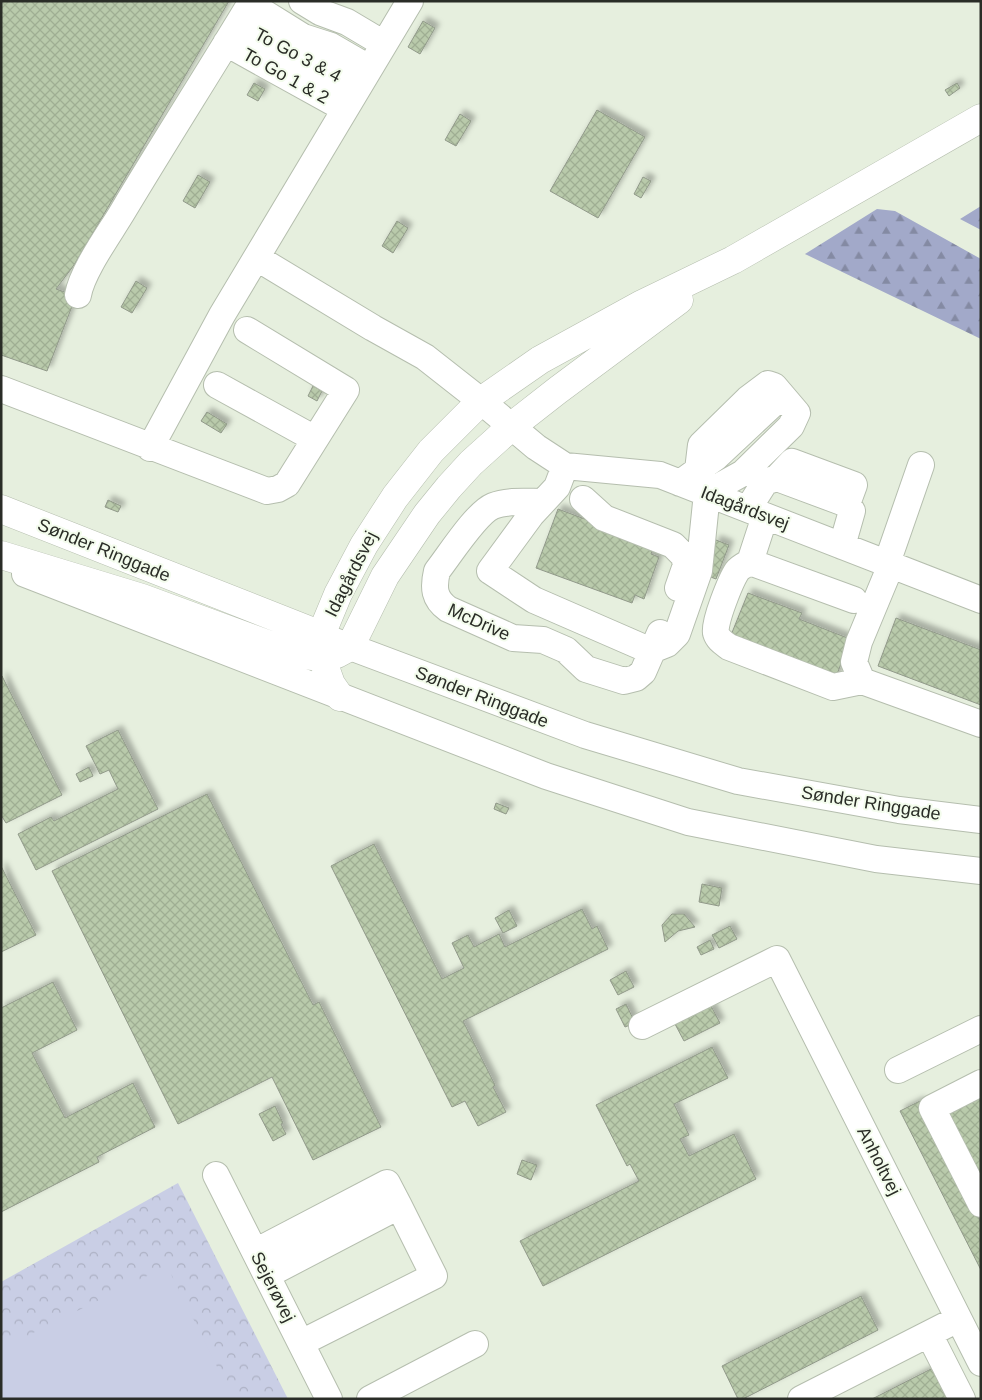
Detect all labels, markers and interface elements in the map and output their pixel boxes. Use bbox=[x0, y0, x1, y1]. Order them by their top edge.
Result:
street label: To Go 3 & 4 bbox=[251, 24, 345, 86]
street label: To Go 1 & 2 bbox=[240, 44, 332, 108]
street label: Idagårdsvej bbox=[698, 482, 792, 534]
street label: Sønder Ringgade bbox=[35, 514, 173, 586]
street label: Idagårdsvej bbox=[321, 528, 381, 620]
street label: McDrive bbox=[445, 599, 513, 645]
street label: Sønder Ringgade bbox=[413, 662, 551, 732]
street label: Sønder Ringgade bbox=[800, 782, 942, 824]
street label: Anholtvej bbox=[853, 1123, 905, 1199]
street label: Sejerøvej bbox=[247, 1249, 299, 1325]

